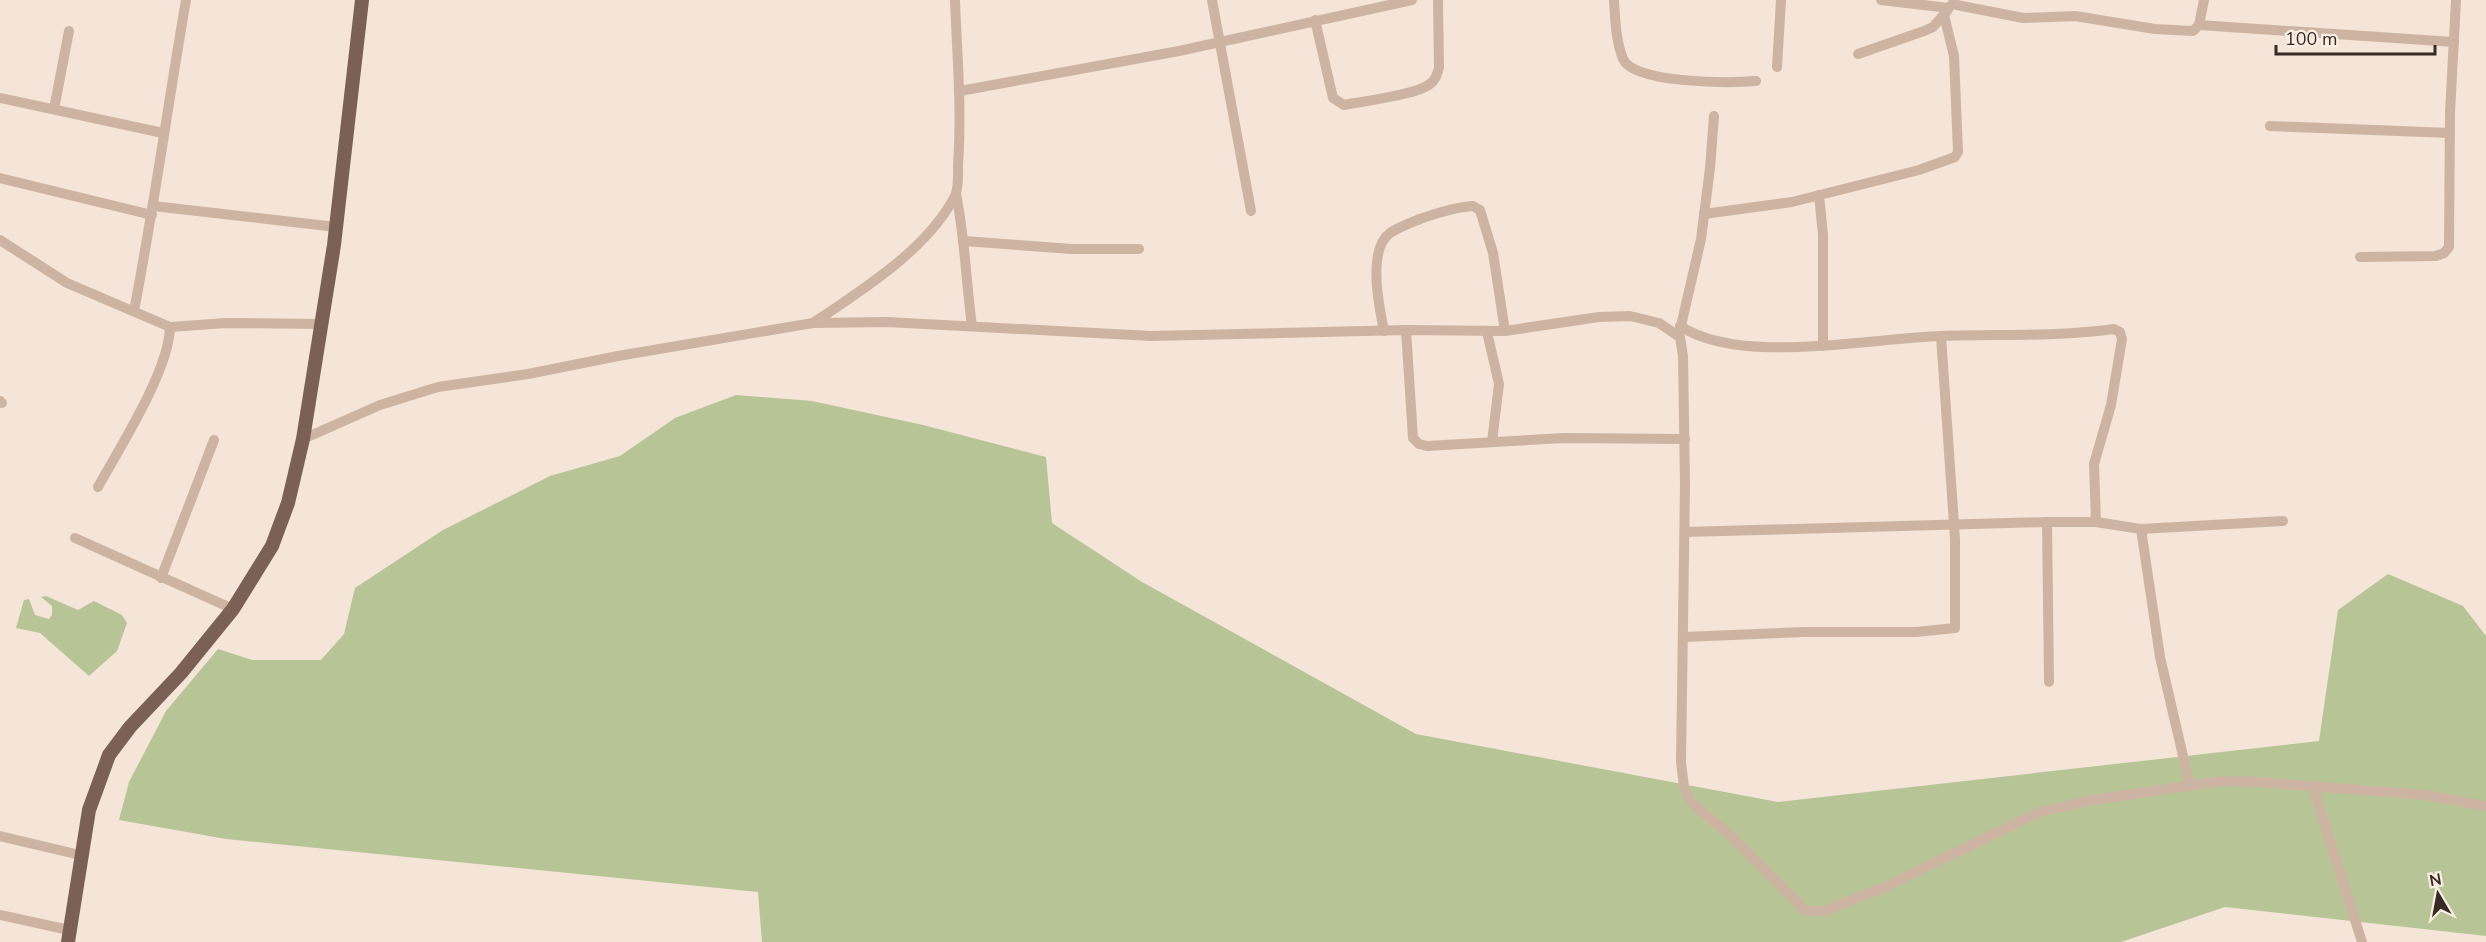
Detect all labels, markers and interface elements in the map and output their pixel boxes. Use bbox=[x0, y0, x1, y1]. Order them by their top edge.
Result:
scale bar bbox=[2276, 18, 2435, 56]
text: 100 m bbox=[2285, 27, 2337, 51]
north arrow bbox=[2408, 864, 2468, 924]
text: N bbox=[2428, 868, 2443, 892]

